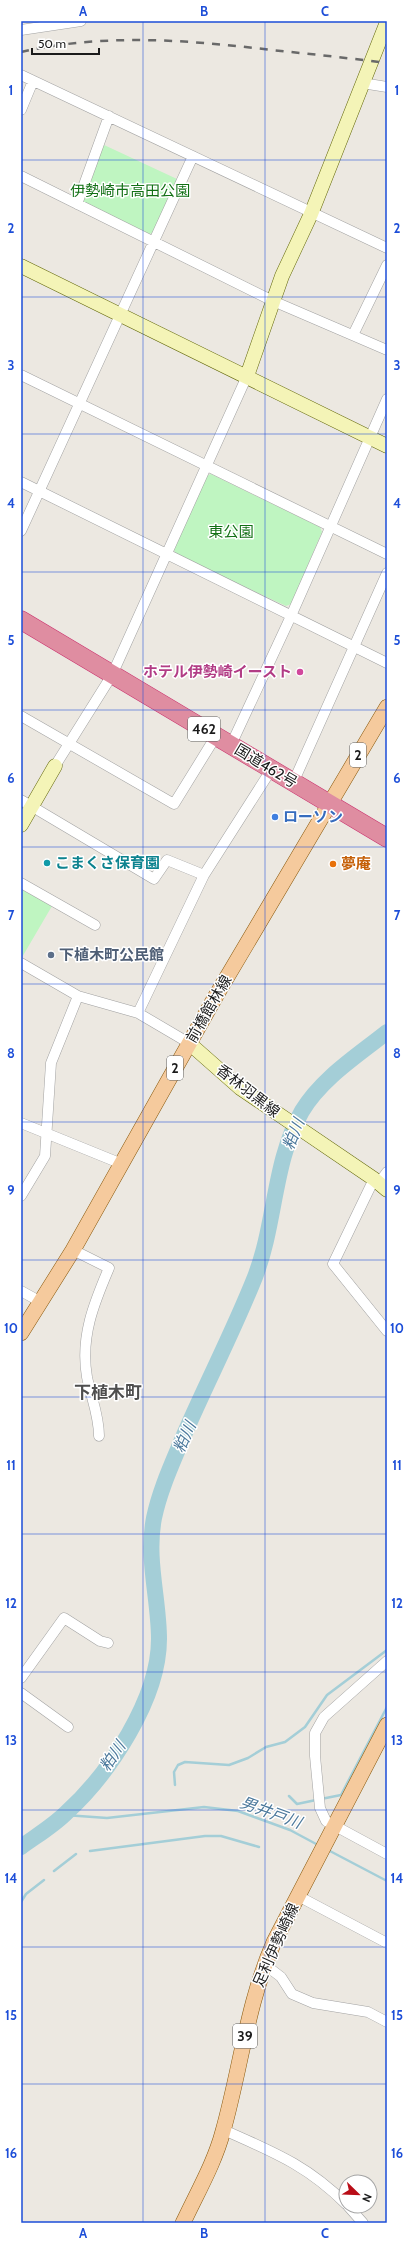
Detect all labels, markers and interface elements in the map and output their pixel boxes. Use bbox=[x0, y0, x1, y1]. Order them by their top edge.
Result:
text: A bbox=[79, 3, 88, 19]
text: B bbox=[200, 3, 208, 19]
text: C bbox=[321, 3, 329, 19]
scale bar bbox=[32, 30, 99, 56]
text: 50 m bbox=[38, 36, 66, 51]
text: 1 bbox=[9, 82, 13, 98]
text: 1 bbox=[395, 82, 399, 98]
park label: 伊勢崎市高田公園 bbox=[70, 182, 190, 200]
text: 2 bbox=[8, 220, 15, 236]
text: 2 bbox=[394, 220, 401, 236]
text: 3 bbox=[7, 357, 15, 373]
text: 3 bbox=[393, 357, 401, 373]
text: 4 bbox=[7, 495, 15, 511]
text: 4 bbox=[393, 495, 401, 511]
park label: 東公園 bbox=[208, 523, 254, 541]
text: 5 bbox=[8, 632, 15, 648]
text: 5 bbox=[394, 632, 401, 648]
place label: ホテル伊勢崎イースト bbox=[143, 663, 292, 681]
marker: ホテル伊勢崎イースト bbox=[295, 667, 305, 677]
road number: 462 bbox=[188, 717, 220, 741]
street label: 国道462号 bbox=[231, 740, 301, 792]
road number: 2 bbox=[350, 743, 366, 767]
text: 6 bbox=[7, 770, 15, 786]
text: 6 bbox=[393, 770, 401, 786]
place label: ローソン bbox=[283, 808, 343, 826]
marker: ローソン bbox=[270, 812, 280, 822]
place label: こまくさ保育園 bbox=[55, 854, 160, 872]
place label: 夢庵 bbox=[341, 855, 371, 873]
marker: こまくさ保育園 bbox=[42, 858, 52, 868]
marker: 夢庵 bbox=[328, 859, 338, 869]
text: 7 bbox=[8, 907, 15, 923]
text: 7 bbox=[394, 907, 401, 923]
place label: 下植木町公民館 bbox=[59, 946, 164, 964]
marker: 下植木町公民館 bbox=[46, 950, 56, 960]
street label: 前橋館林線 bbox=[182, 972, 236, 1046]
text: 8 bbox=[7, 1045, 15, 1061]
text: 8 bbox=[393, 1045, 401, 1061]
road number: 2 bbox=[167, 1056, 183, 1080]
street label: 香林羽黒線 bbox=[213, 1061, 283, 1121]
water label: 粕川 bbox=[279, 1114, 309, 1153]
text: 9 bbox=[7, 1182, 15, 1198]
text: 9 bbox=[393, 1182, 401, 1198]
text: 10 bbox=[4, 1320, 18, 1336]
text: 10 bbox=[390, 1320, 404, 1336]
district label: 下植木町 bbox=[74, 1382, 142, 1402]
water label: 粕川 bbox=[169, 1417, 200, 1456]
text: 11 bbox=[6, 1457, 16, 1473]
text: 11 bbox=[392, 1457, 402, 1473]
text: 12 bbox=[5, 1595, 17, 1611]
text: 12 bbox=[391, 1595, 403, 1611]
text: 13 bbox=[5, 1732, 17, 1748]
text: 13 bbox=[391, 1732, 403, 1748]
water label: 粕川 bbox=[96, 1736, 130, 1775]
water label: 男井戸川 bbox=[238, 1793, 306, 1833]
text: 14 bbox=[5, 1870, 17, 1886]
text: 14 bbox=[391, 1870, 403, 1886]
street label: 足利伊勢崎線 bbox=[249, 1900, 303, 1990]
text: 15 bbox=[5, 2007, 17, 2023]
text: 15 bbox=[391, 2007, 403, 2023]
road number: 39 bbox=[233, 2024, 257, 2048]
text: 16 bbox=[5, 2145, 17, 2161]
text: 16 bbox=[391, 2145, 403, 2161]
north arrow bbox=[338, 2174, 378, 2214]
text: N bbox=[359, 2192, 375, 2204]
text: A bbox=[79, 2225, 88, 2241]
text: B bbox=[200, 2225, 208, 2241]
text: C bbox=[321, 2225, 329, 2241]

